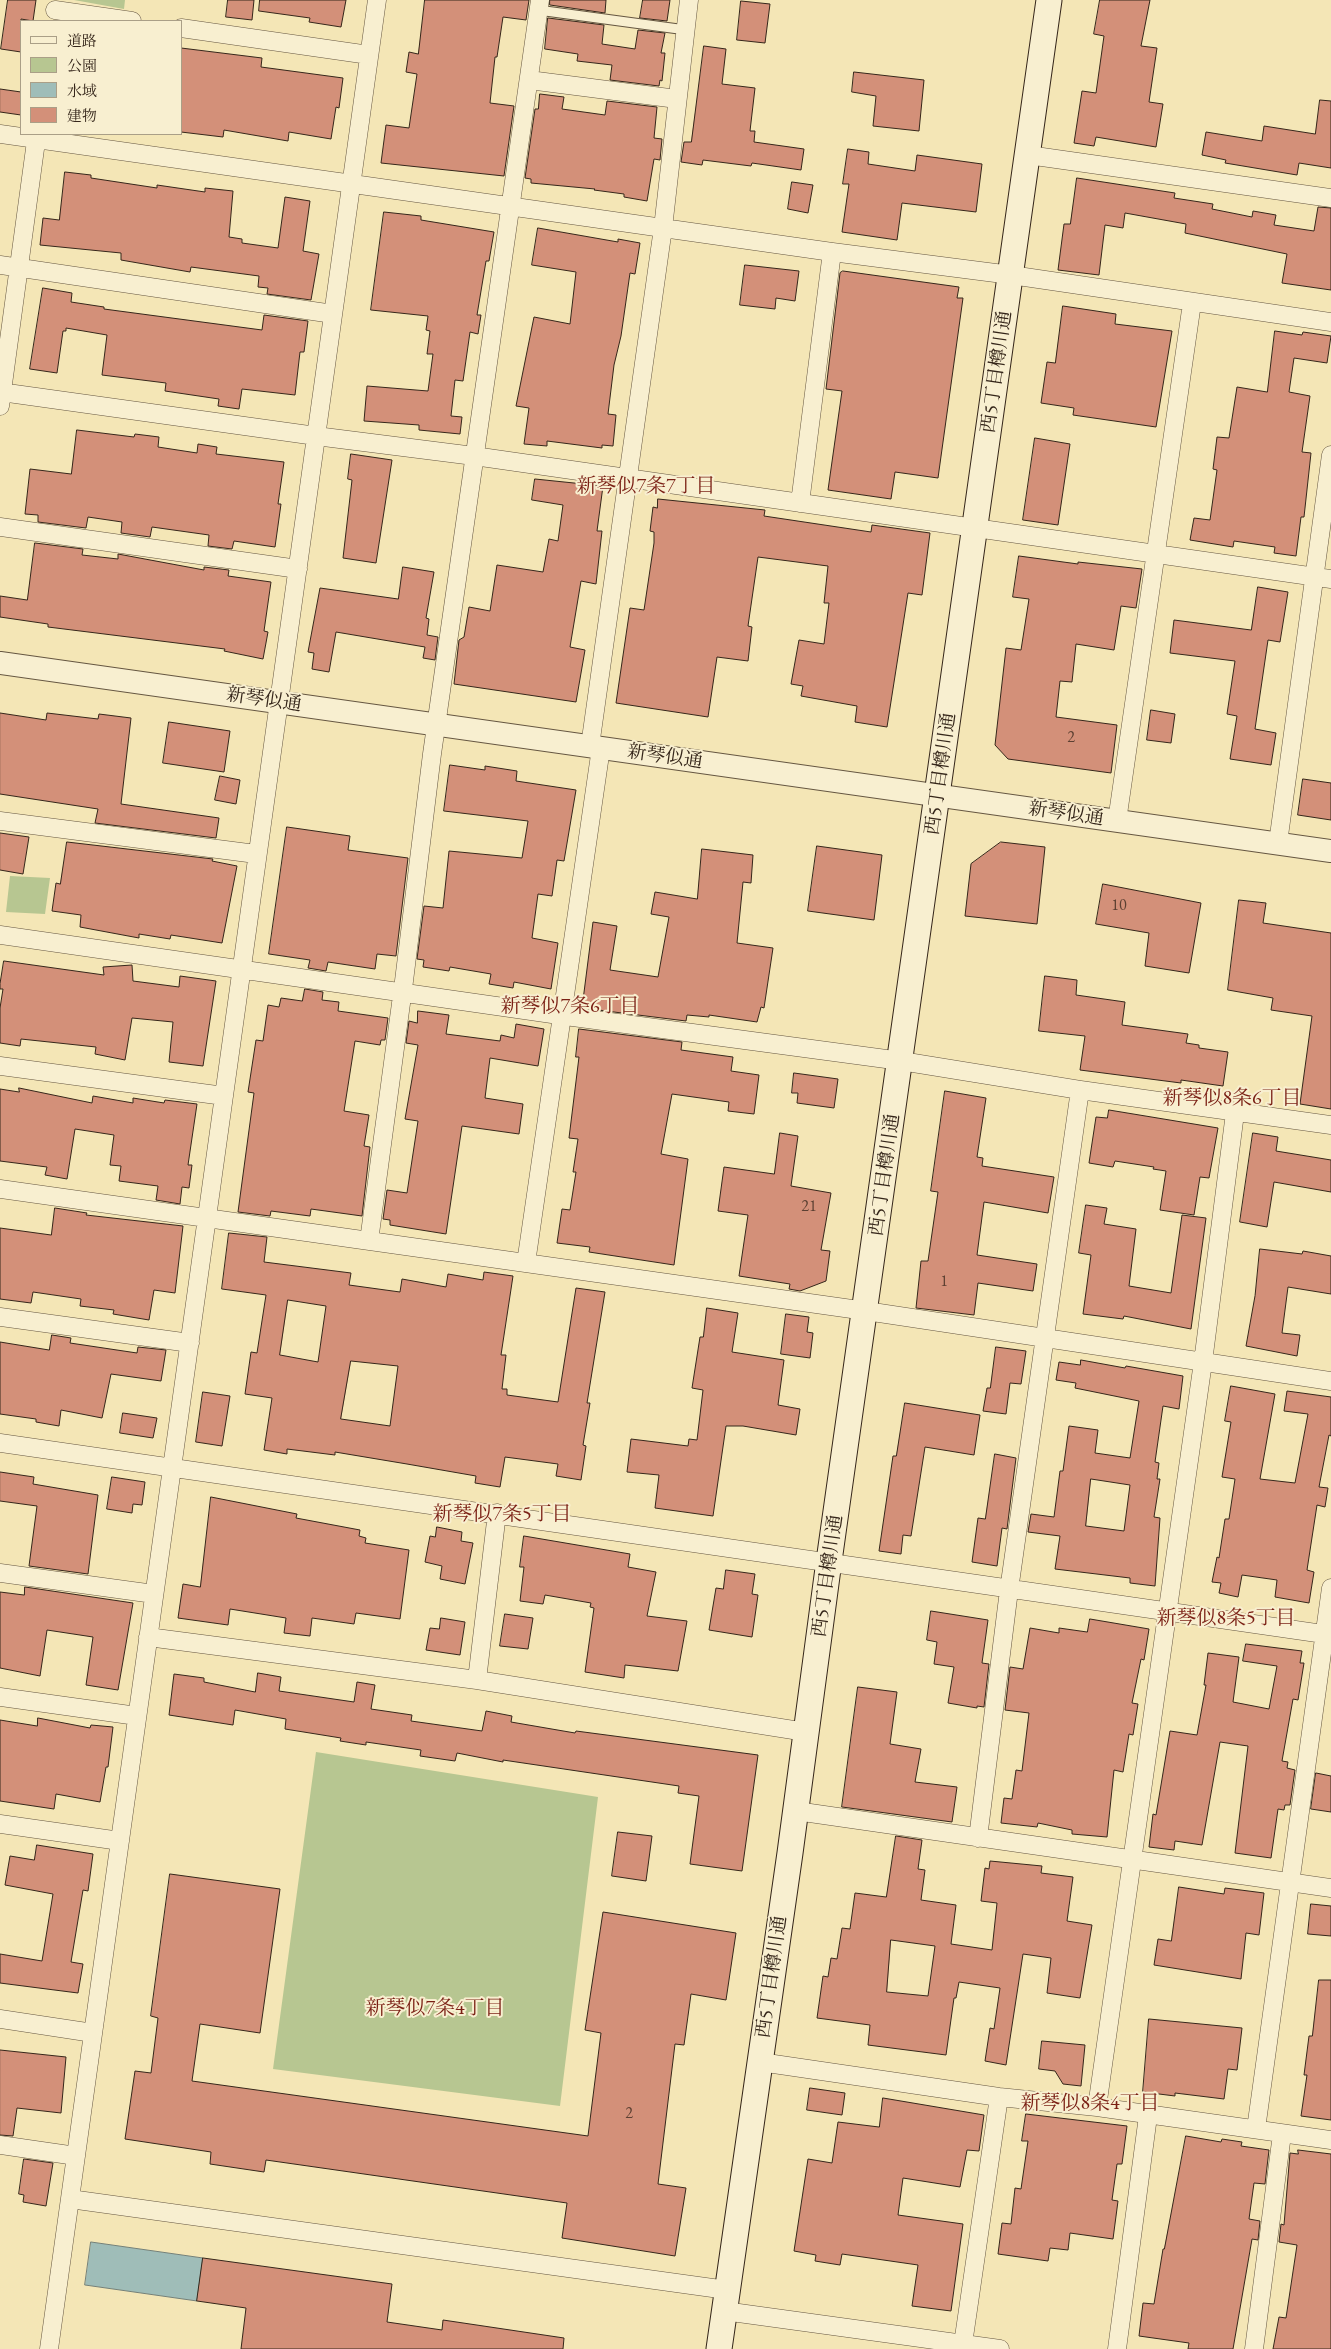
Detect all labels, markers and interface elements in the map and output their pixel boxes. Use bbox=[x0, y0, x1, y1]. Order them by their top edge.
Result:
legend bbox=[20, 20, 182, 135]
text: 道路 bbox=[67, 31, 97, 50]
text: 公園 bbox=[67, 56, 97, 75]
text: 水域 bbox=[67, 81, 97, 100]
text: 建物 bbox=[67, 106, 97, 125]
street label: 西5丁目樽川通 bbox=[977, 309, 1017, 435]
district label: 新琴似7条7丁目 bbox=[576, 475, 716, 499]
street label: 新琴似通 bbox=[225, 683, 303, 717]
street label: 西5丁目樽川通 bbox=[921, 711, 961, 837]
house number: 2 bbox=[1067, 728, 1075, 748]
street label: 新琴似通 bbox=[626, 740, 704, 774]
street label: 新琴似通 bbox=[1027, 797, 1105, 831]
house number: 10 bbox=[1111, 896, 1127, 916]
district label: 新琴似7条6丁目 bbox=[500, 995, 640, 1019]
district label: 新琴似8条6丁目 bbox=[1162, 1087, 1302, 1111]
street label: 西5丁目樽川通 bbox=[865, 1112, 905, 1238]
house number: 21 bbox=[801, 1197, 817, 1217]
house number: 1 bbox=[940, 1272, 948, 1292]
district label: 新琴似7条5丁目 bbox=[432, 1503, 572, 1527]
street label: 西5丁目樽川通 bbox=[808, 1513, 848, 1639]
district label: 新琴似8条5丁目 bbox=[1156, 1607, 1296, 1631]
street label: 西5丁目樽川通 bbox=[752, 1914, 792, 2040]
district label: 新琴似7条4丁目 bbox=[365, 1997, 505, 2021]
district label: 新琴似8条4丁目 bbox=[1020, 2092, 1160, 2116]
house number: 2 bbox=[625, 2104, 633, 2124]

